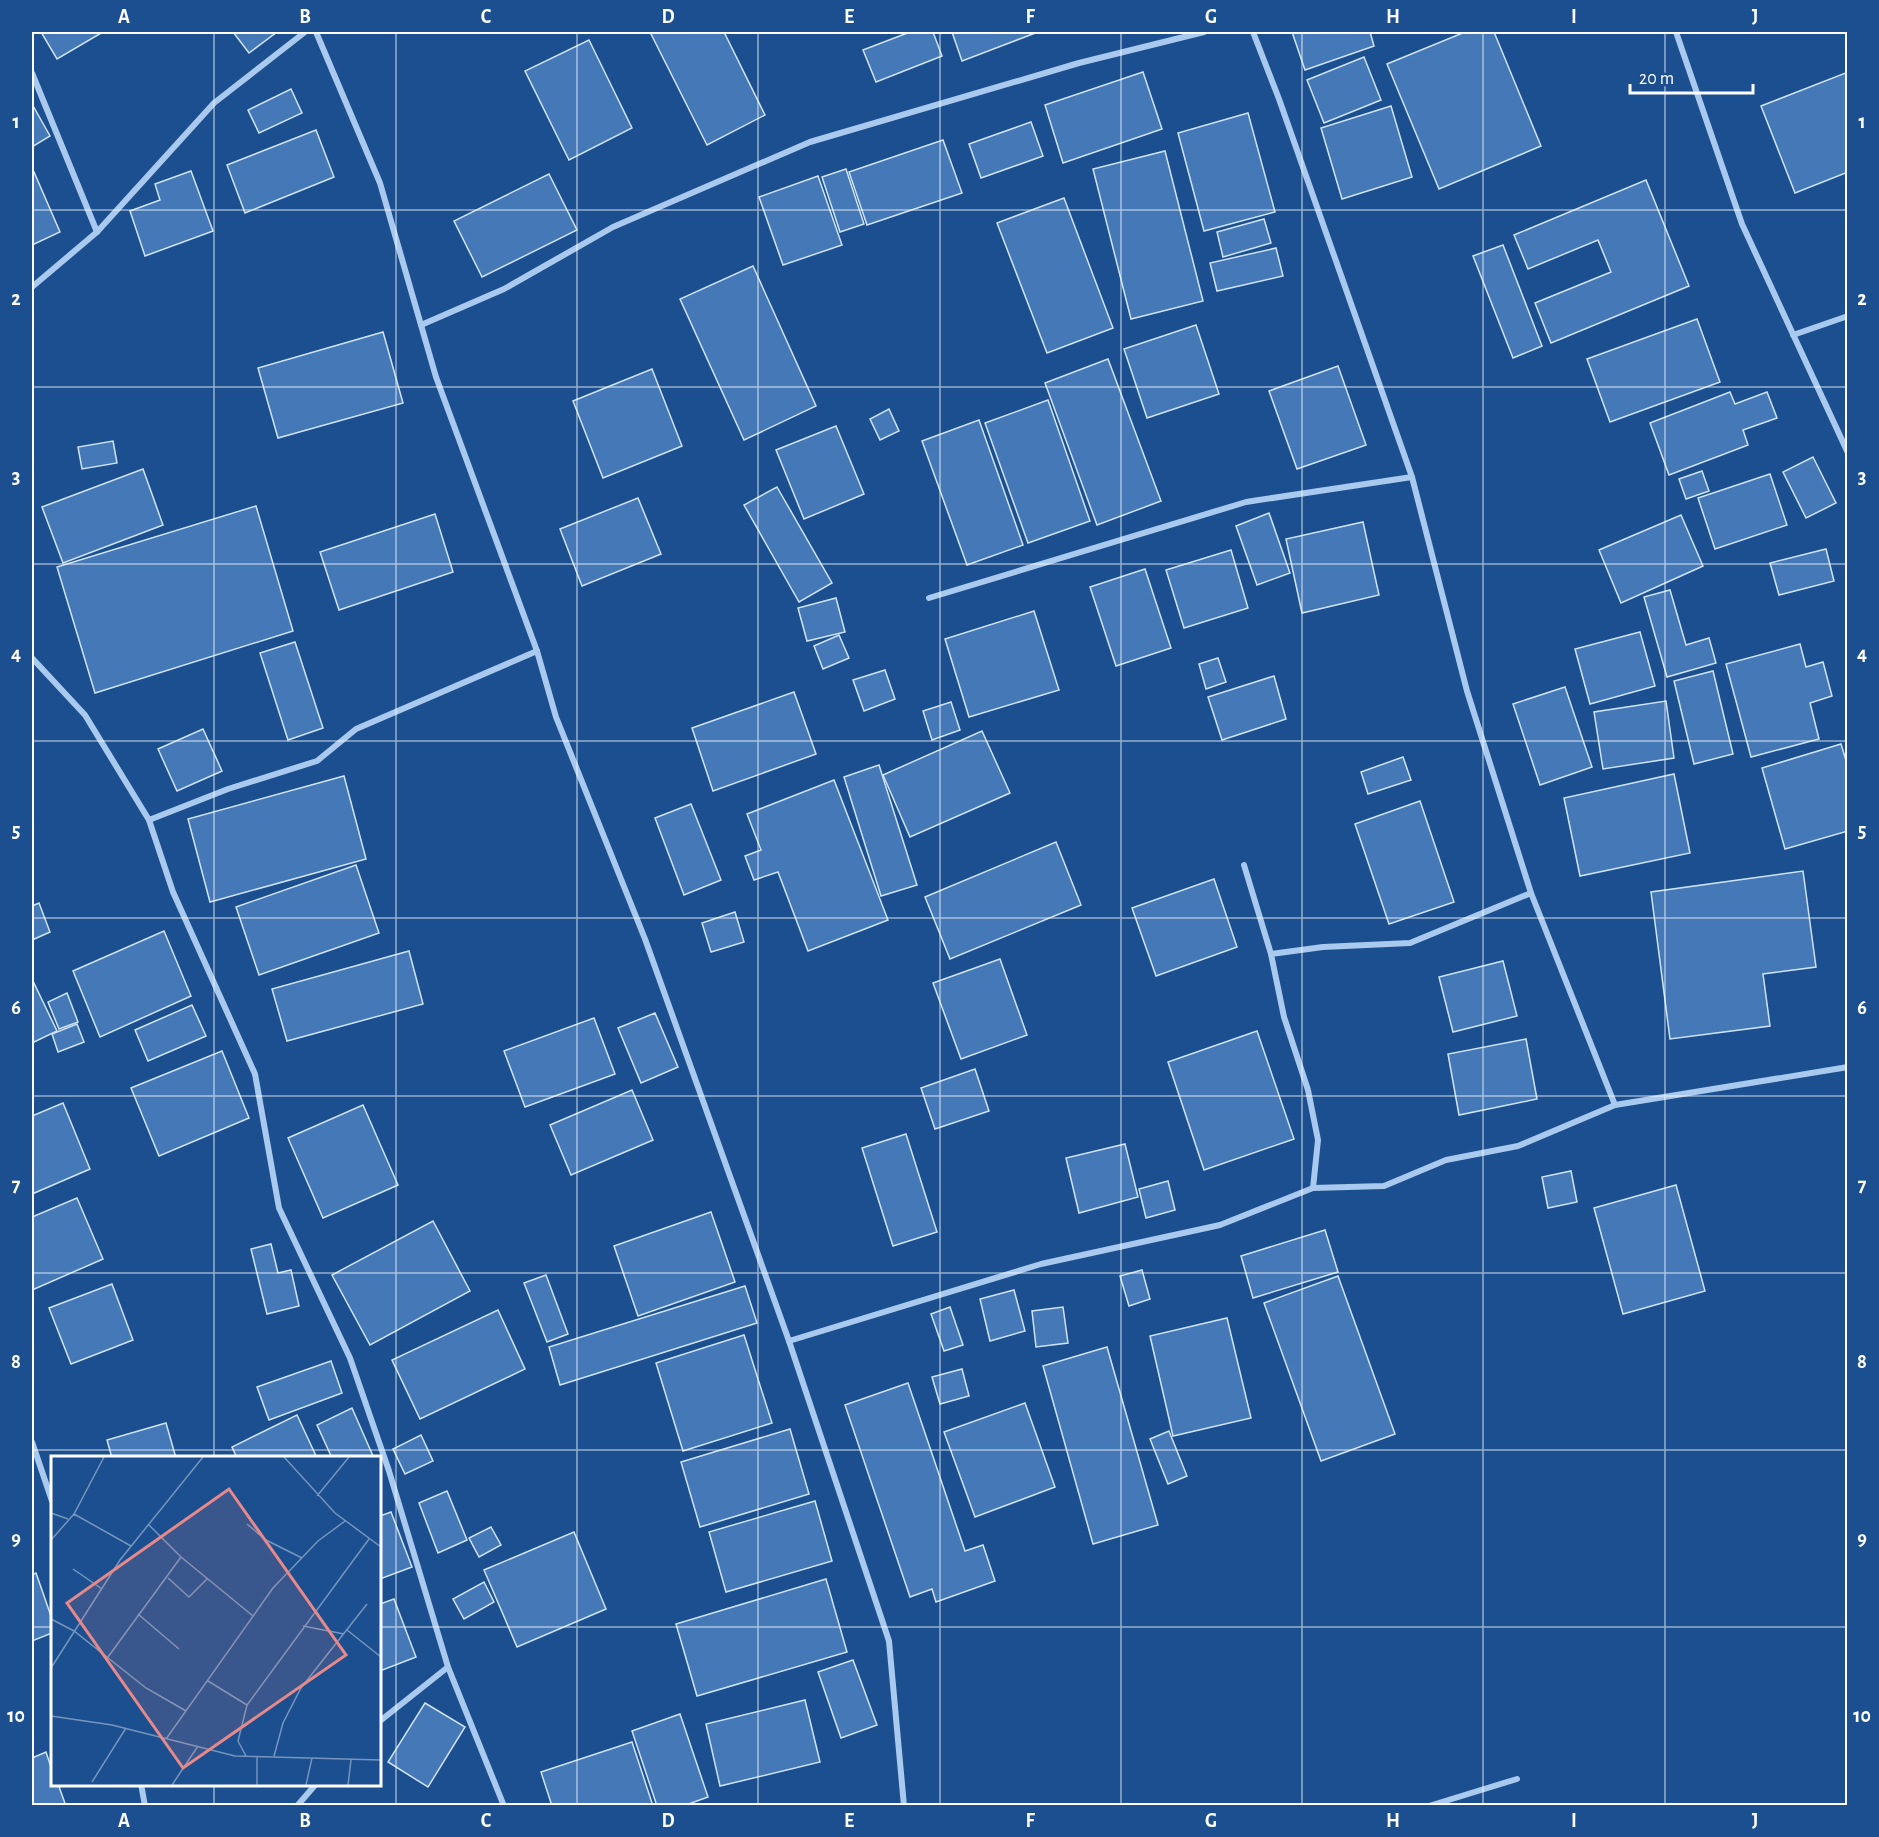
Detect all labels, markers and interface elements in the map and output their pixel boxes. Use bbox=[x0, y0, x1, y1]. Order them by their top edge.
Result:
text: A bbox=[118, 7, 130, 27]
text: B bbox=[299, 7, 311, 27]
text: C bbox=[481, 7, 492, 27]
text: D bbox=[661, 7, 675, 27]
text: E bbox=[844, 7, 854, 27]
text: F bbox=[1025, 7, 1035, 27]
text: G bbox=[1205, 7, 1217, 27]
text: H bbox=[1386, 7, 1400, 27]
text: I bbox=[1571, 7, 1577, 27]
text: J bbox=[1752, 7, 1758, 27]
scale bar bbox=[1630, 57, 1753, 95]
text: 20 m bbox=[1639, 70, 1674, 88]
text: 1 bbox=[12, 112, 20, 132]
text: 1 bbox=[1858, 112, 1866, 132]
text: 2 bbox=[11, 289, 21, 309]
text: 2 bbox=[1857, 289, 1867, 309]
text: 3 bbox=[12, 467, 20, 487]
text: 3 bbox=[1858, 467, 1866, 487]
text: 4 bbox=[11, 644, 21, 664]
text: 4 bbox=[1857, 644, 1867, 664]
text: 5 bbox=[12, 821, 20, 841]
text: 5 bbox=[1858, 821, 1866, 841]
text: 6 bbox=[11, 998, 21, 1018]
text: 6 bbox=[1857, 998, 1867, 1018]
text: 7 bbox=[12, 1175, 21, 1195]
text: 7 bbox=[1858, 1175, 1867, 1195]
text: 8 bbox=[11, 1352, 21, 1372]
text: 8 bbox=[1857, 1352, 1867, 1372]
inset map bbox=[51, 1456, 381, 1786]
text: 9 bbox=[11, 1529, 21, 1549]
text: 9 bbox=[1857, 1529, 1867, 1549]
text: 10 bbox=[7, 1706, 25, 1726]
text: 10 bbox=[1853, 1706, 1871, 1726]
text: A bbox=[118, 1811, 130, 1831]
text: B bbox=[299, 1811, 311, 1831]
text: C bbox=[481, 1811, 492, 1831]
text: D bbox=[661, 1811, 675, 1831]
text: E bbox=[844, 1811, 854, 1831]
text: F bbox=[1025, 1811, 1035, 1831]
text: G bbox=[1205, 1811, 1217, 1831]
text: H bbox=[1386, 1811, 1400, 1831]
text: I bbox=[1571, 1811, 1577, 1831]
text: J bbox=[1752, 1811, 1758, 1831]

